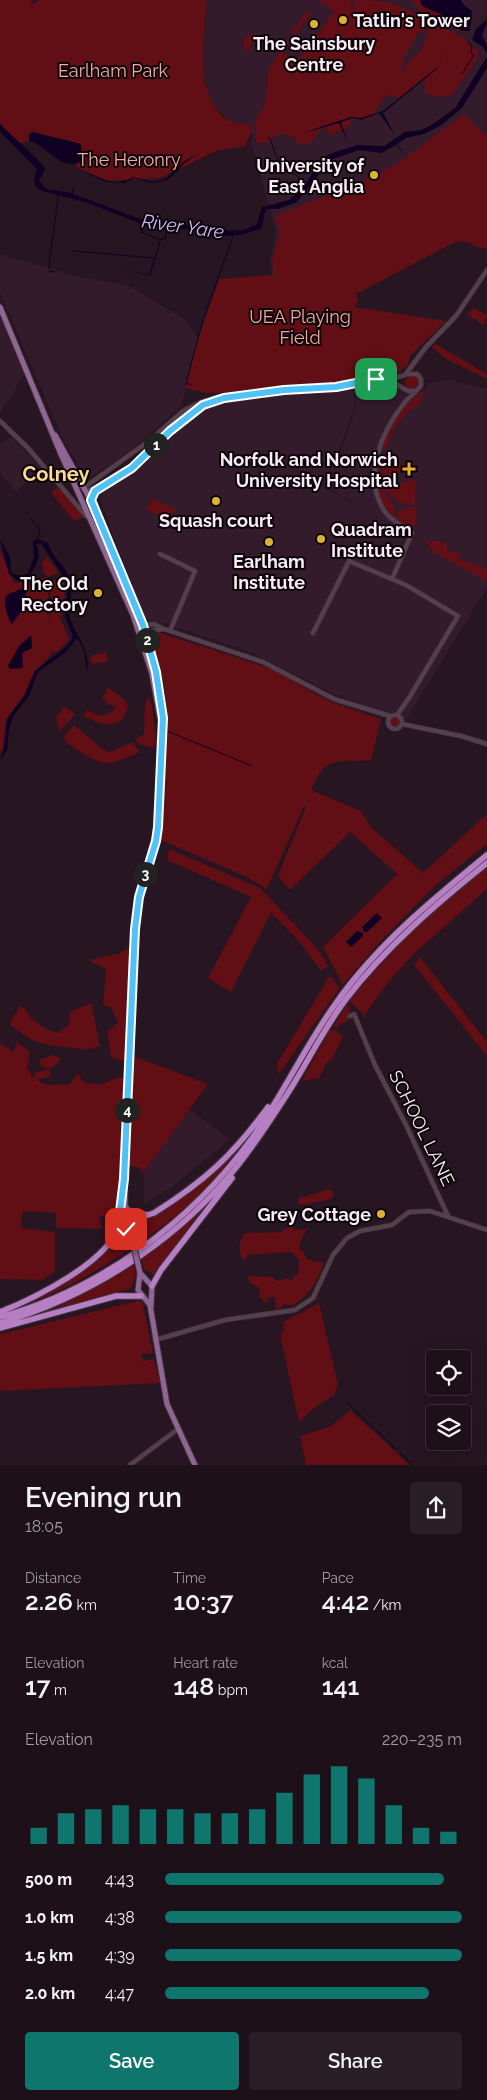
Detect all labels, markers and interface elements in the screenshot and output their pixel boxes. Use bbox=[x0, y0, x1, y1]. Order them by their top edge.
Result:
place label: Tatlin's Tower bbox=[353, 10, 470, 31]
marker: Tatlin's Tower bbox=[337, 14, 349, 26]
marker: The Sainsbury Centre bbox=[308, 18, 320, 30]
place label: The Sainsbury Centre bbox=[253, 33, 375, 75]
park label: Earlham Park bbox=[58, 60, 169, 81]
park label: The Heronry bbox=[77, 149, 181, 170]
place label: University of East Anglia bbox=[256, 155, 365, 197]
marker: University of East Anglia bbox=[368, 169, 380, 181]
water label: River Yare bbox=[140, 209, 226, 243]
park label: UEA Playing Field bbox=[249, 306, 351, 348]
pin bbox=[355, 358, 397, 400]
icon: arrive bbox=[362, 365, 390, 393]
pin: 1 bbox=[144, 432, 168, 458]
text: 1 bbox=[153, 437, 160, 453]
place label: Norfolk and Norwich University Hospital bbox=[220, 449, 398, 491]
district label: Colney bbox=[23, 462, 89, 486]
marker: Norfolk and Norwich University Hospital bbox=[402, 462, 416, 476]
marker: Squash court bbox=[210, 495, 222, 507]
place label: Squash court bbox=[159, 510, 273, 531]
place label: Quadram Institute bbox=[331, 519, 412, 561]
marker: Quadram Institute bbox=[315, 533, 327, 545]
marker: Earlham Institute bbox=[263, 536, 275, 548]
place label: Earlham Institute bbox=[233, 551, 305, 593]
place label: The Old Rectory bbox=[20, 573, 88, 615]
marker: The Old Rectory bbox=[92, 587, 104, 599]
pin: 2 bbox=[134, 628, 160, 652]
text: 2 bbox=[144, 632, 151, 648]
pin: 3 bbox=[132, 862, 158, 886]
text: 3 bbox=[142, 866, 149, 882]
street label: SCHOOL LANE bbox=[385, 1067, 459, 1189]
pin: 4 bbox=[114, 1098, 140, 1122]
text: 4 bbox=[124, 1102, 132, 1118]
place label: Grey Cottage bbox=[257, 1204, 371, 1225]
pin bbox=[105, 1208, 147, 1250]
marker: Grey Cottage bbox=[375, 1208, 387, 1220]
icon: check bbox=[112, 1215, 140, 1243]
map controls bbox=[426, 1350, 471, 1450]
button: locate bbox=[426, 1350, 471, 1395]
button: layers bbox=[426, 1405, 471, 1450]
text: Evening run bbox=[25, 1481, 182, 1514]
button: share bbox=[410, 1482, 462, 1534]
text: 18:05 bbox=[25, 1517, 63, 1536]
text: Distance bbox=[25, 1570, 81, 1586]
text: Time bbox=[173, 1570, 206, 1586]
text: Pace bbox=[322, 1570, 354, 1586]
text: 2.26 bbox=[25, 1586, 73, 1616]
text: 10:37 bbox=[173, 1586, 233, 1616]
text: 4:42 bbox=[322, 1586, 369, 1616]
text: km bbox=[73, 1597, 97, 1613]
text: /km bbox=[369, 1597, 401, 1613]
text: Elevation bbox=[25, 1655, 84, 1671]
text: Heart rate bbox=[173, 1655, 238, 1671]
text: kcal bbox=[322, 1655, 348, 1671]
text: 17 bbox=[25, 1671, 50, 1701]
text: 148 bbox=[173, 1671, 214, 1701]
text: 141 bbox=[322, 1671, 359, 1701]
text: m bbox=[50, 1682, 67, 1698]
text: bpm bbox=[214, 1682, 248, 1698]
text: Elevation bbox=[25, 1730, 93, 1749]
text: 220–235 m bbox=[382, 1730, 462, 1749]
text: 500 m bbox=[25, 1870, 72, 1889]
text: 4:43 bbox=[105, 1870, 134, 1889]
text: 1.0 km bbox=[25, 1908, 74, 1927]
text: 4:38 bbox=[105, 1908, 135, 1927]
text: 1.5 km bbox=[25, 1946, 73, 1965]
text: 4:39 bbox=[105, 1946, 135, 1965]
text: 2.0 km bbox=[25, 1984, 75, 2003]
text: 4:47 bbox=[105, 1984, 134, 2003]
button: Save bbox=[25, 2032, 239, 2090]
button: Share bbox=[249, 2032, 462, 2090]

